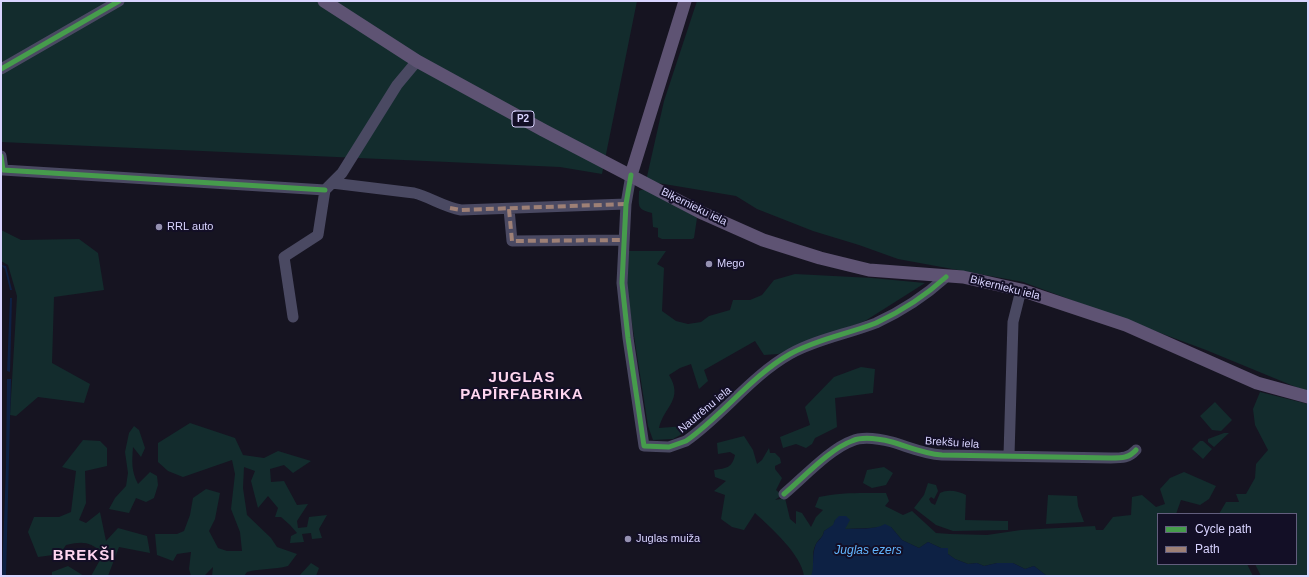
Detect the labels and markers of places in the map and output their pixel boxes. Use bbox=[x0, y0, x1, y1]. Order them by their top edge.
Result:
place label: RRL auto bbox=[167, 220, 213, 234]
marker: RRL auto bbox=[154, 222, 164, 232]
place label: Mego bbox=[717, 257, 745, 271]
marker: Mego bbox=[704, 259, 714, 269]
place label: Juglas muiža bbox=[636, 532, 700, 546]
marker: Juglas muiža bbox=[623, 534, 633, 544]

